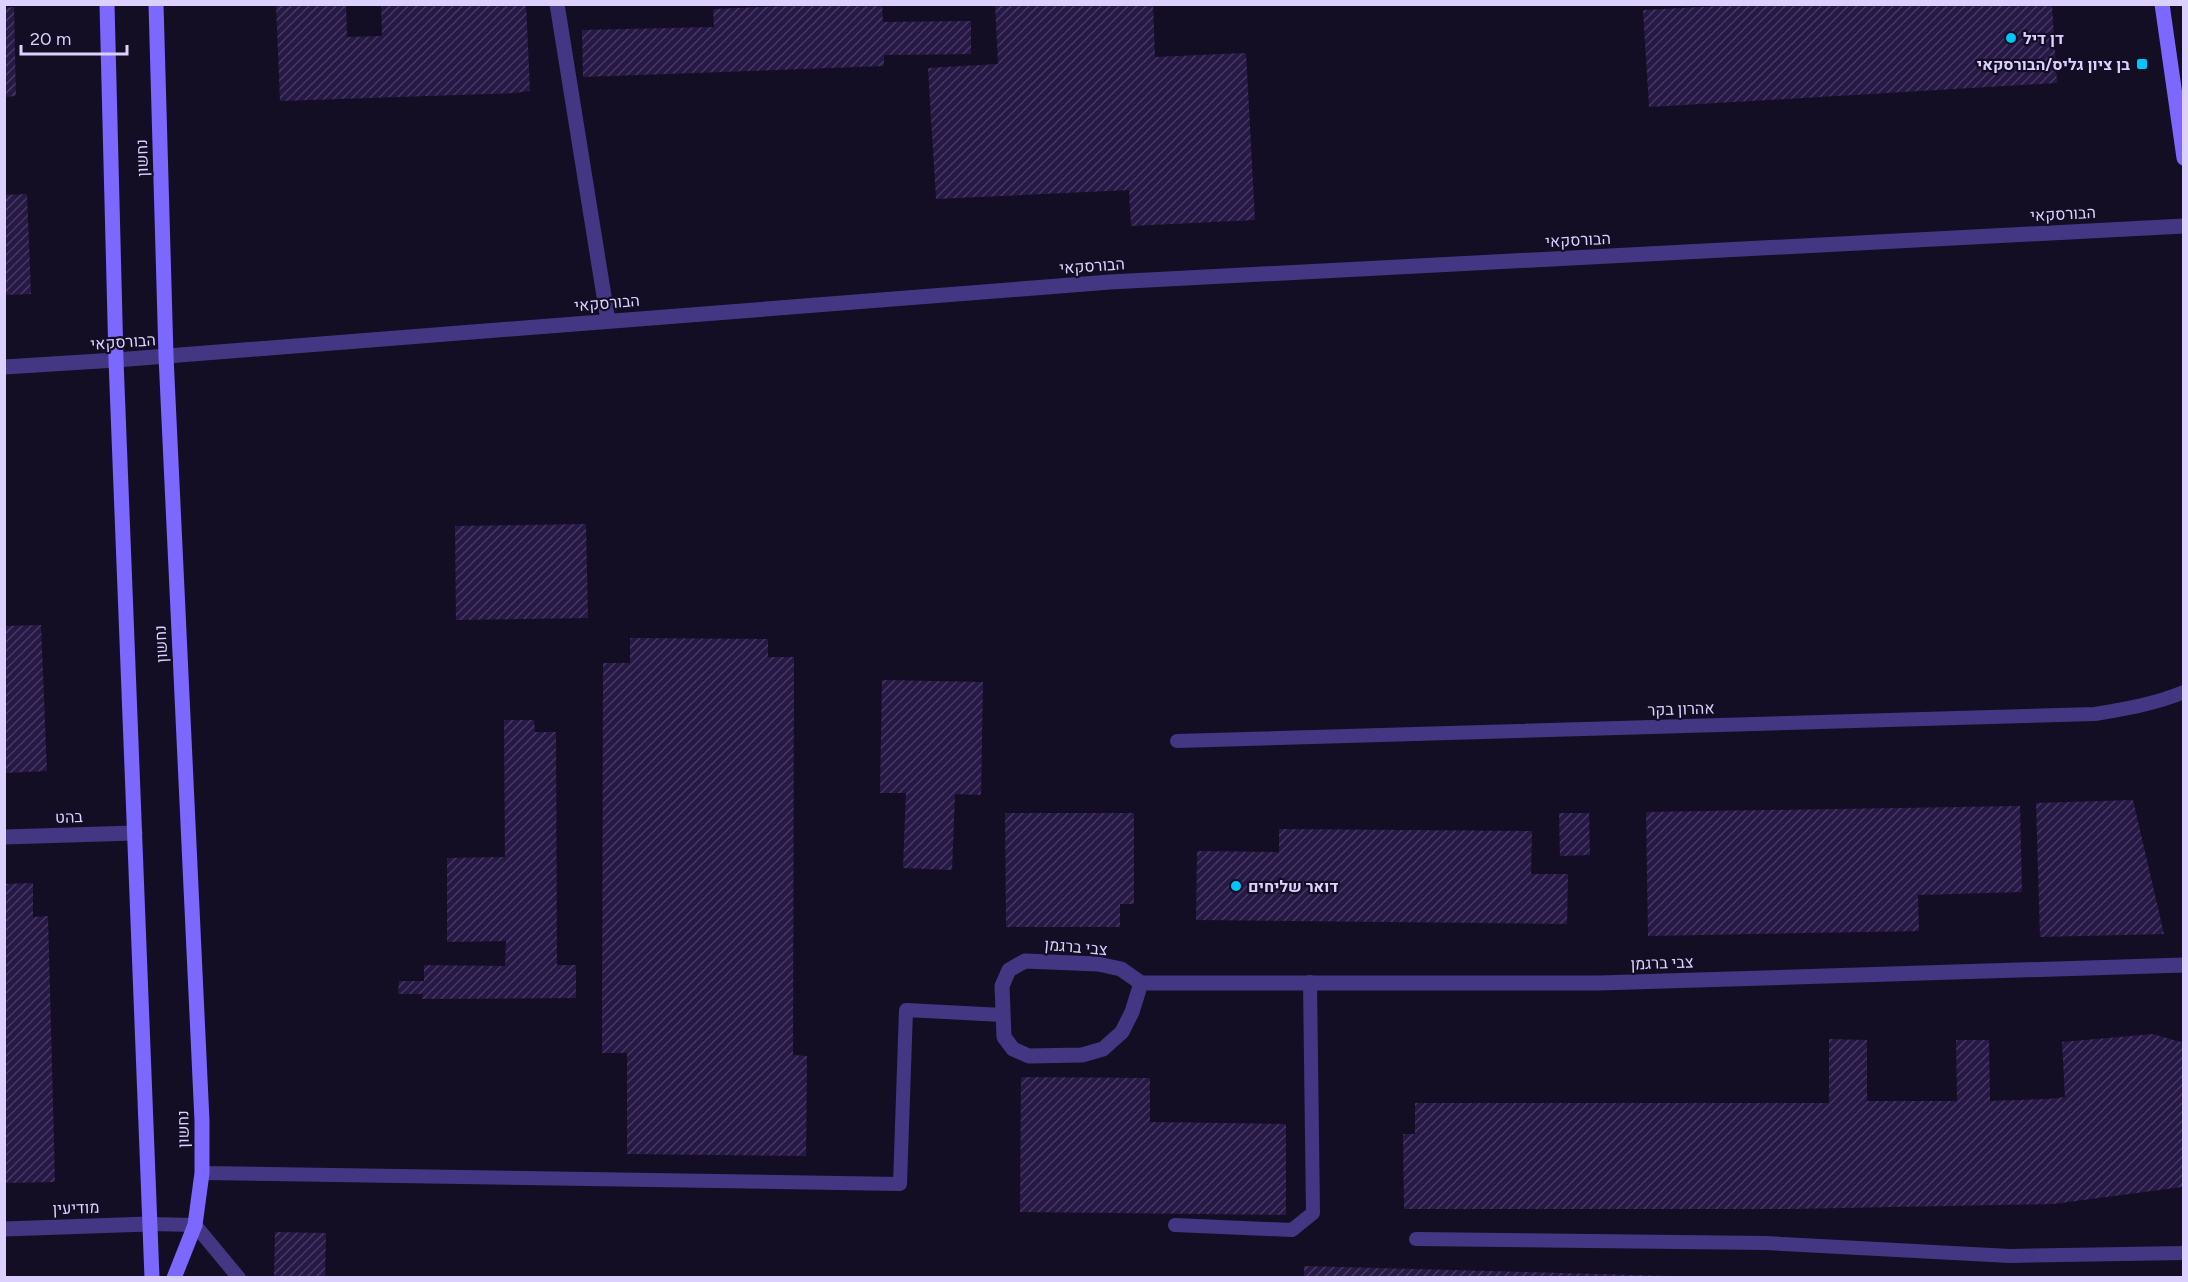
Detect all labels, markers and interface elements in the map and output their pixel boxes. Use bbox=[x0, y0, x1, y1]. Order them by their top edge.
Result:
scale bar bbox=[21, 18, 128, 56]
text: 20 m bbox=[30, 28, 71, 50]
place label: דן דיל bbox=[2023, 29, 2064, 48]
marker: דן דיל bbox=[2004, 31, 2018, 45]
place label: בן ציון גליס/הבורסקאי bbox=[1977, 55, 2130, 74]
marker: בן ציון גליס/הבורסקאי bbox=[2135, 57, 2149, 71]
street label: נחשון bbox=[132, 139, 152, 177]
street label: הבורסקאי bbox=[2030, 203, 2096, 225]
street label: הבורסקאי bbox=[1545, 229, 1611, 251]
street label: הבורסקאי bbox=[1059, 254, 1125, 278]
street label: הבורסקאי bbox=[573, 291, 641, 315]
street label: הבורסקאי bbox=[90, 330, 156, 354]
street label: נחשון bbox=[151, 625, 171, 663]
street label: אהרון בקר bbox=[1647, 698, 1715, 720]
street label: בהט bbox=[55, 807, 84, 827]
place label: דואר שליחים bbox=[1248, 877, 1338, 896]
marker: דואר שליחים bbox=[1229, 879, 1243, 893]
street label: צבי ברגמן bbox=[1044, 935, 1109, 959]
street label: צבי ברגמן bbox=[1630, 952, 1694, 974]
street label: נחשון bbox=[173, 1110, 193, 1148]
street label: מודיעין bbox=[52, 1198, 100, 1218]

